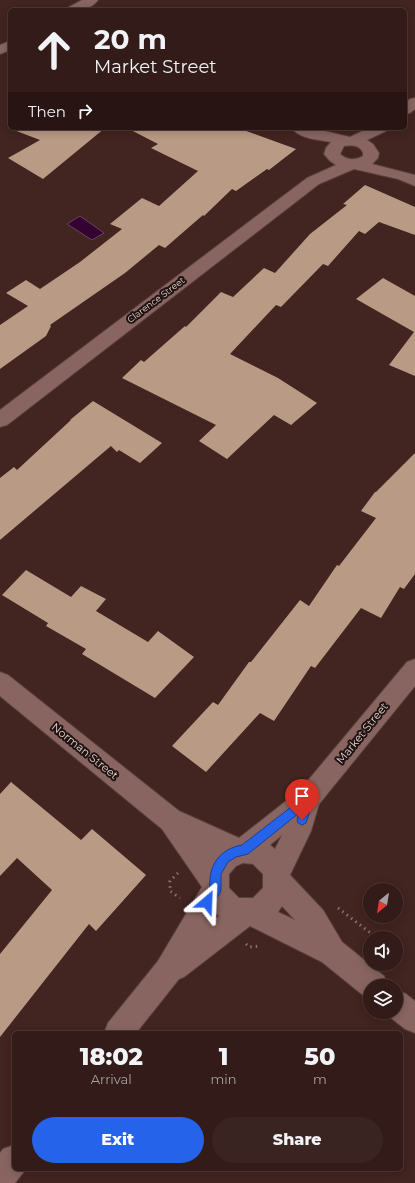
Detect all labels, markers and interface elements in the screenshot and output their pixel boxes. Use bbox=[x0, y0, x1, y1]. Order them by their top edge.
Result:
text: 20 m bbox=[94, 22, 167, 56]
icon: ahead bbox=[28, 24, 80, 76]
text: Market Street bbox=[94, 56, 217, 78]
icon: right bbox=[74, 100, 96, 122]
text: Then bbox=[28, 102, 66, 121]
street label: Clarence Street bbox=[125, 274, 187, 325]
street label: Market Street bbox=[333, 699, 391, 767]
street label: Norman Street bbox=[49, 720, 122, 783]
pin bbox=[285, 779, 319, 820]
icon: arrive bbox=[291, 785, 313, 807]
position arrow bbox=[186, 881, 228, 923]
north arrow bbox=[363, 883, 403, 923]
map controls bbox=[363, 883, 403, 1019]
button: sound bbox=[363, 931, 403, 971]
button: layers bbox=[363, 979, 403, 1019]
text: 18:02 bbox=[80, 1042, 143, 1071]
text: 1 bbox=[219, 1042, 228, 1071]
text: 50 bbox=[304, 1042, 335, 1071]
text: Arrival bbox=[91, 1071, 132, 1087]
text: min bbox=[211, 1071, 237, 1087]
text: m bbox=[313, 1071, 327, 1087]
button: Exit bbox=[32, 1117, 204, 1163]
button: Share bbox=[212, 1117, 383, 1163]

